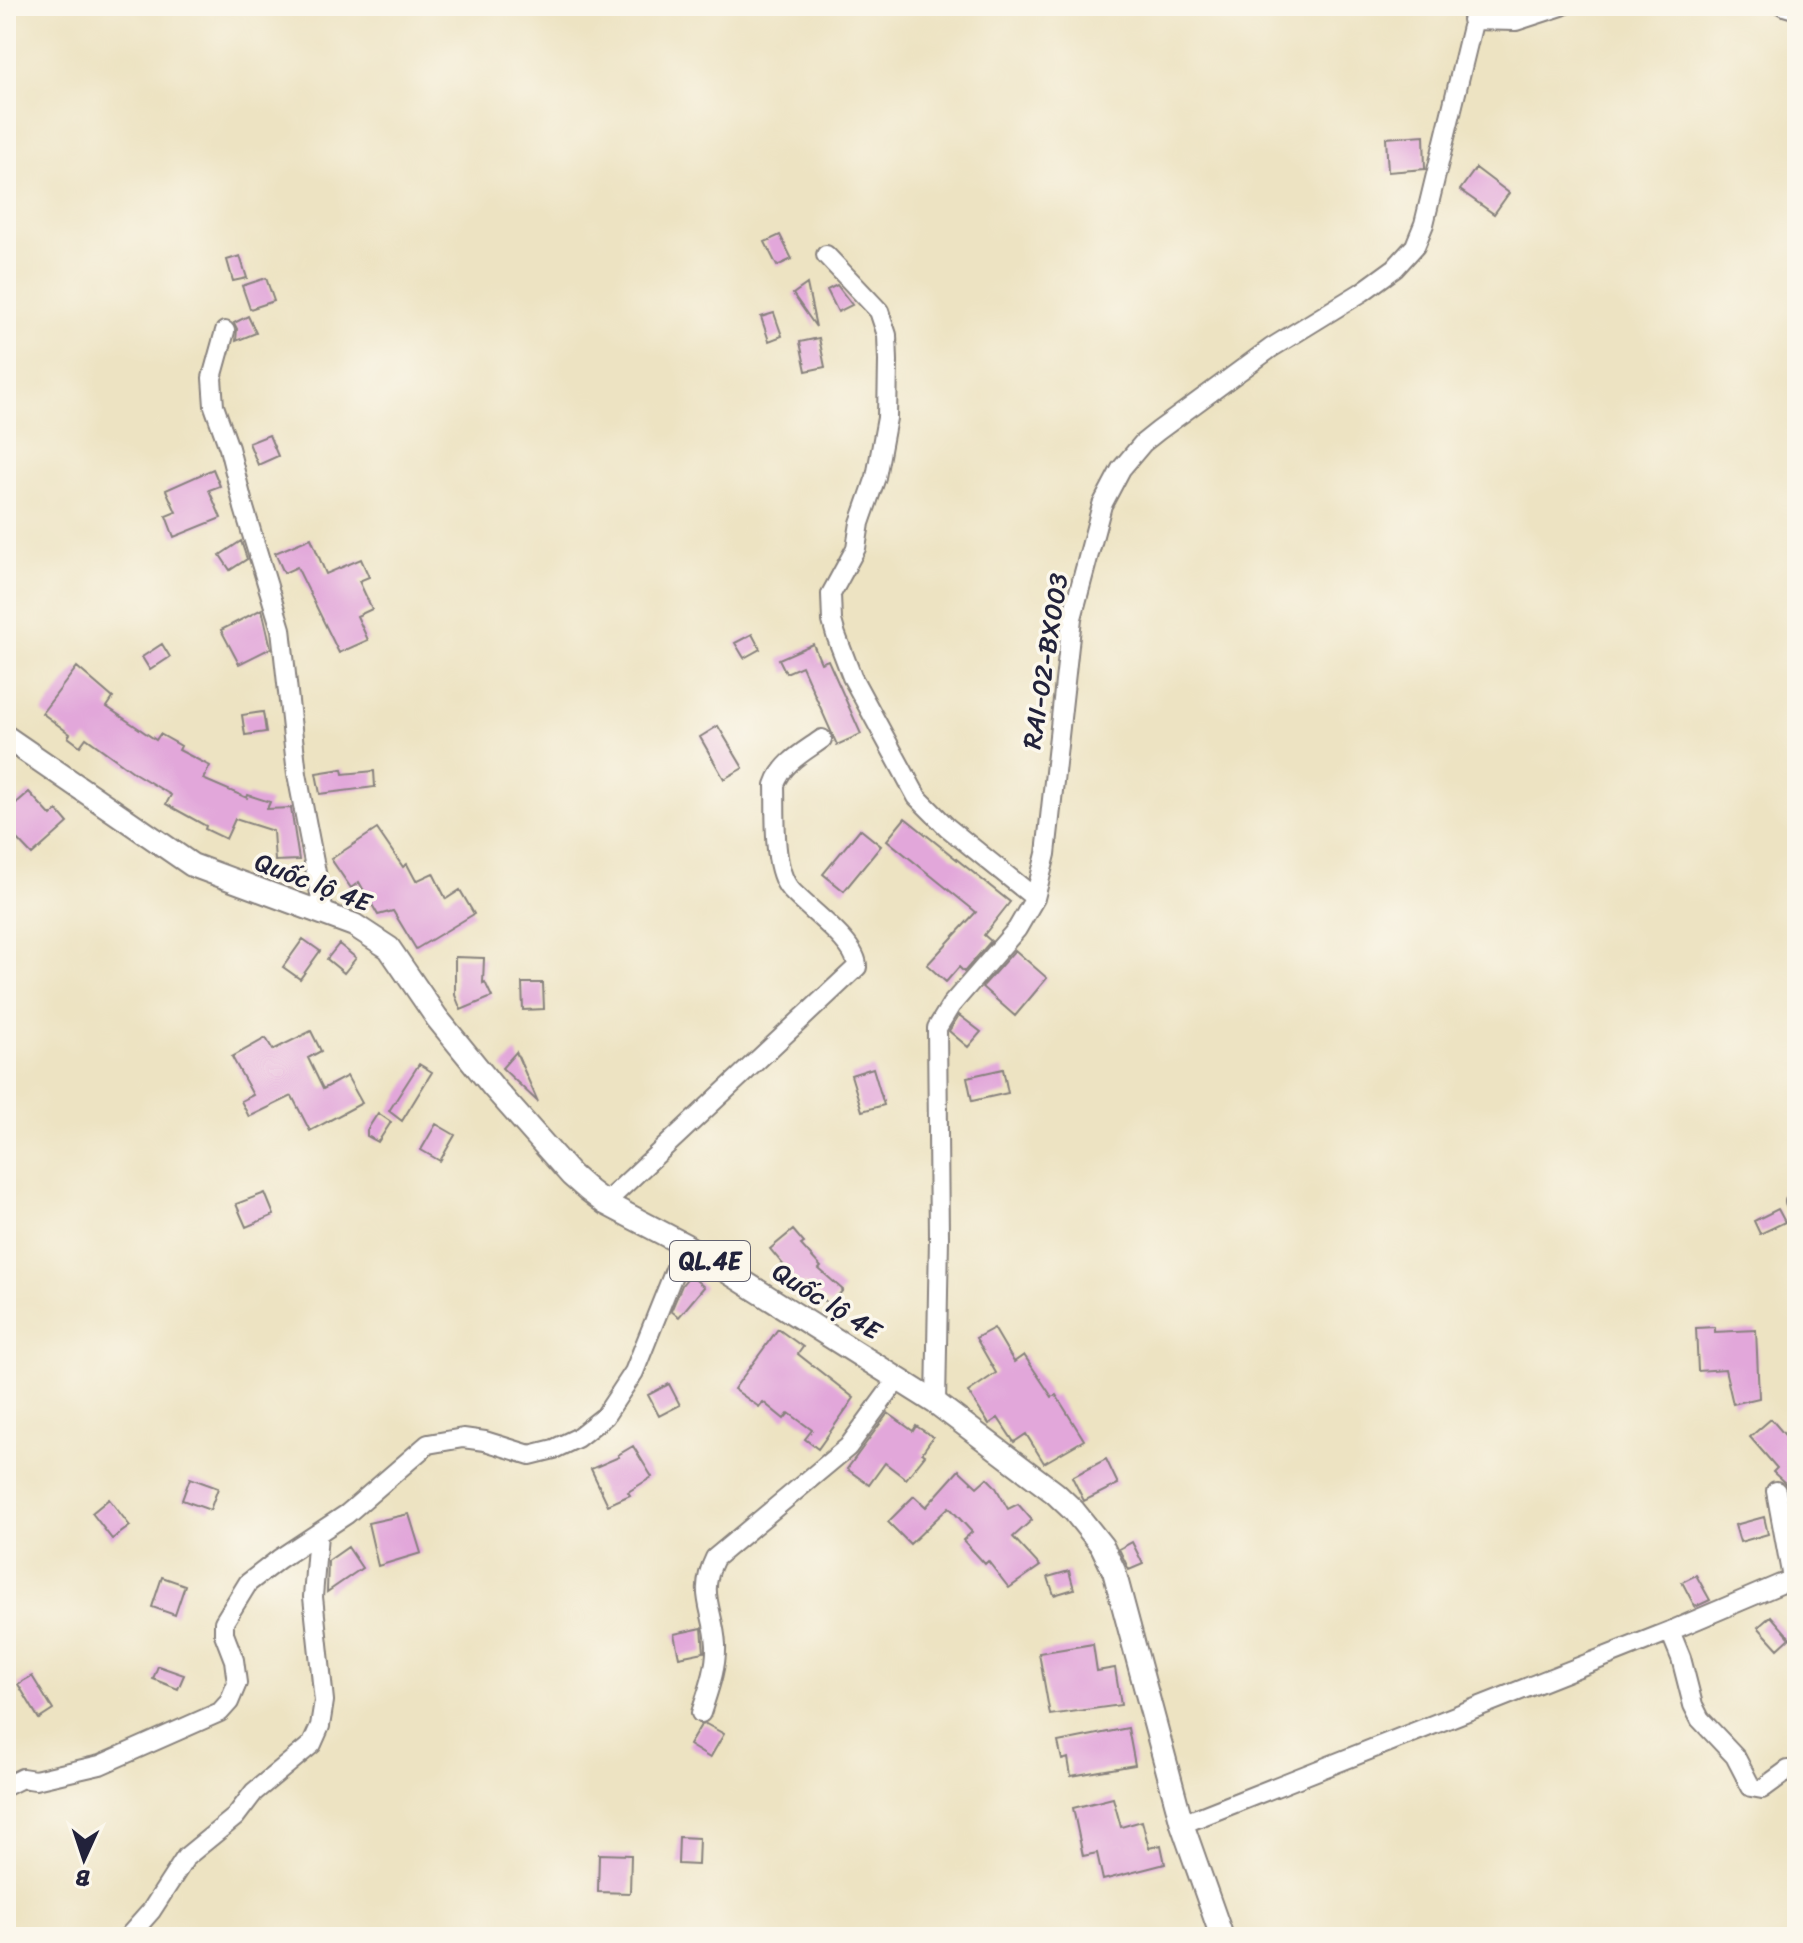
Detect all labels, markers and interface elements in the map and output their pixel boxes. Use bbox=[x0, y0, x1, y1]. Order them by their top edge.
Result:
street label: RAI-02-BX003 bbox=[1008, 570, 1082, 752]
street label: Quốc lộ 4E bbox=[248, 839, 380, 926]
road number: QL.4E bbox=[670, 1241, 750, 1281]
street label: Quốc lộ 4E bbox=[763, 1249, 892, 1354]
north arrow bbox=[44, 1819, 124, 1899]
text: B bbox=[75, 1859, 91, 1898]

